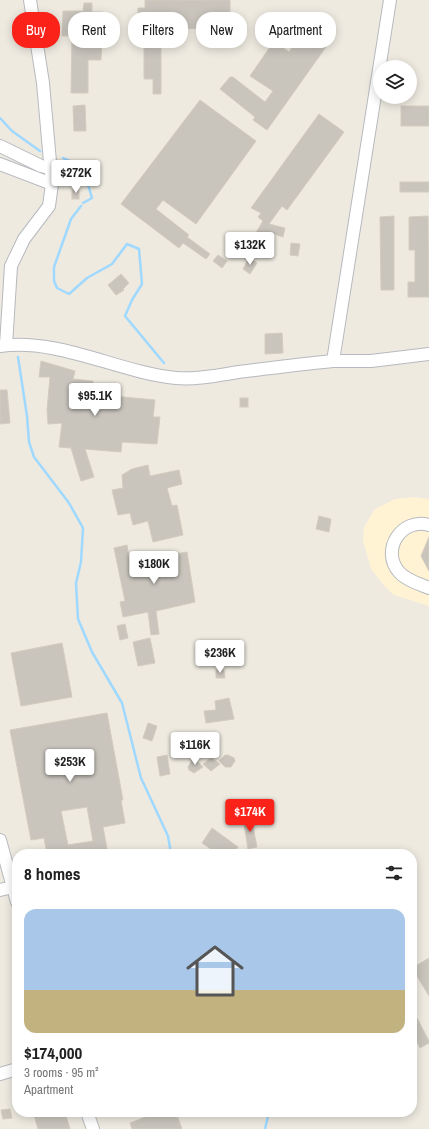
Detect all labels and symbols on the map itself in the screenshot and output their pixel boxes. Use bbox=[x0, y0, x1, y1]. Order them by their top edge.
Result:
pin: $272K bbox=[48, 160, 104, 194]
pin: $132K bbox=[222, 232, 278, 266]
pin: $95.1K bbox=[62, 383, 128, 417]
pin: $180K bbox=[126, 551, 182, 585]
pin: $236K bbox=[192, 640, 248, 674]
pin: $116K bbox=[167, 732, 223, 766]
pin: $253K bbox=[42, 749, 98, 783]
pin: $174K bbox=[222, 799, 278, 833]

